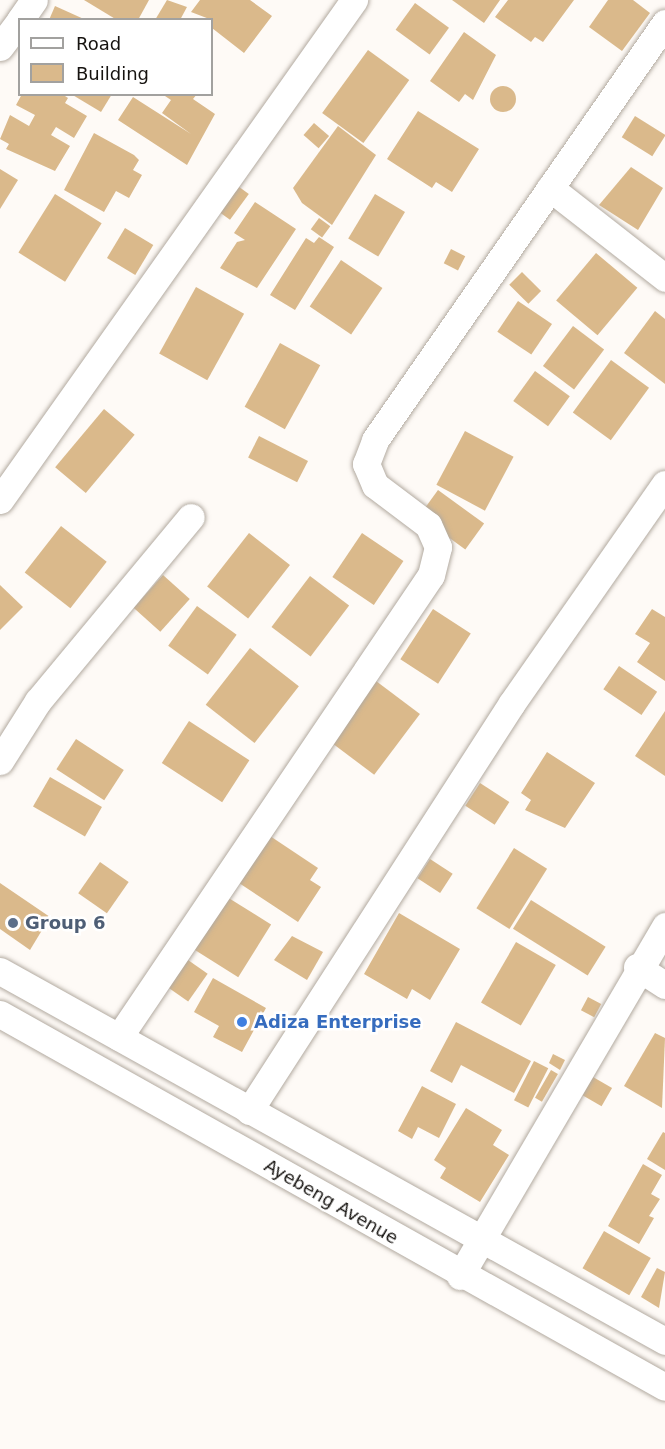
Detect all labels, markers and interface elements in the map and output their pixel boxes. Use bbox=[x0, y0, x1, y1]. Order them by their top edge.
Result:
legend bbox=[18, 18, 213, 96]
text: Road bbox=[76, 33, 121, 54]
text: Building bbox=[76, 63, 149, 84]
place label: Group 6 bbox=[25, 912, 106, 934]
marker: Group 6 bbox=[6, 916, 20, 930]
place label: Adiza Enterprise bbox=[254, 1011, 422, 1033]
marker: Adiza Enterprise bbox=[235, 1015, 249, 1029]
street label: Ayebeng Avenue bbox=[260, 1155, 402, 1249]

